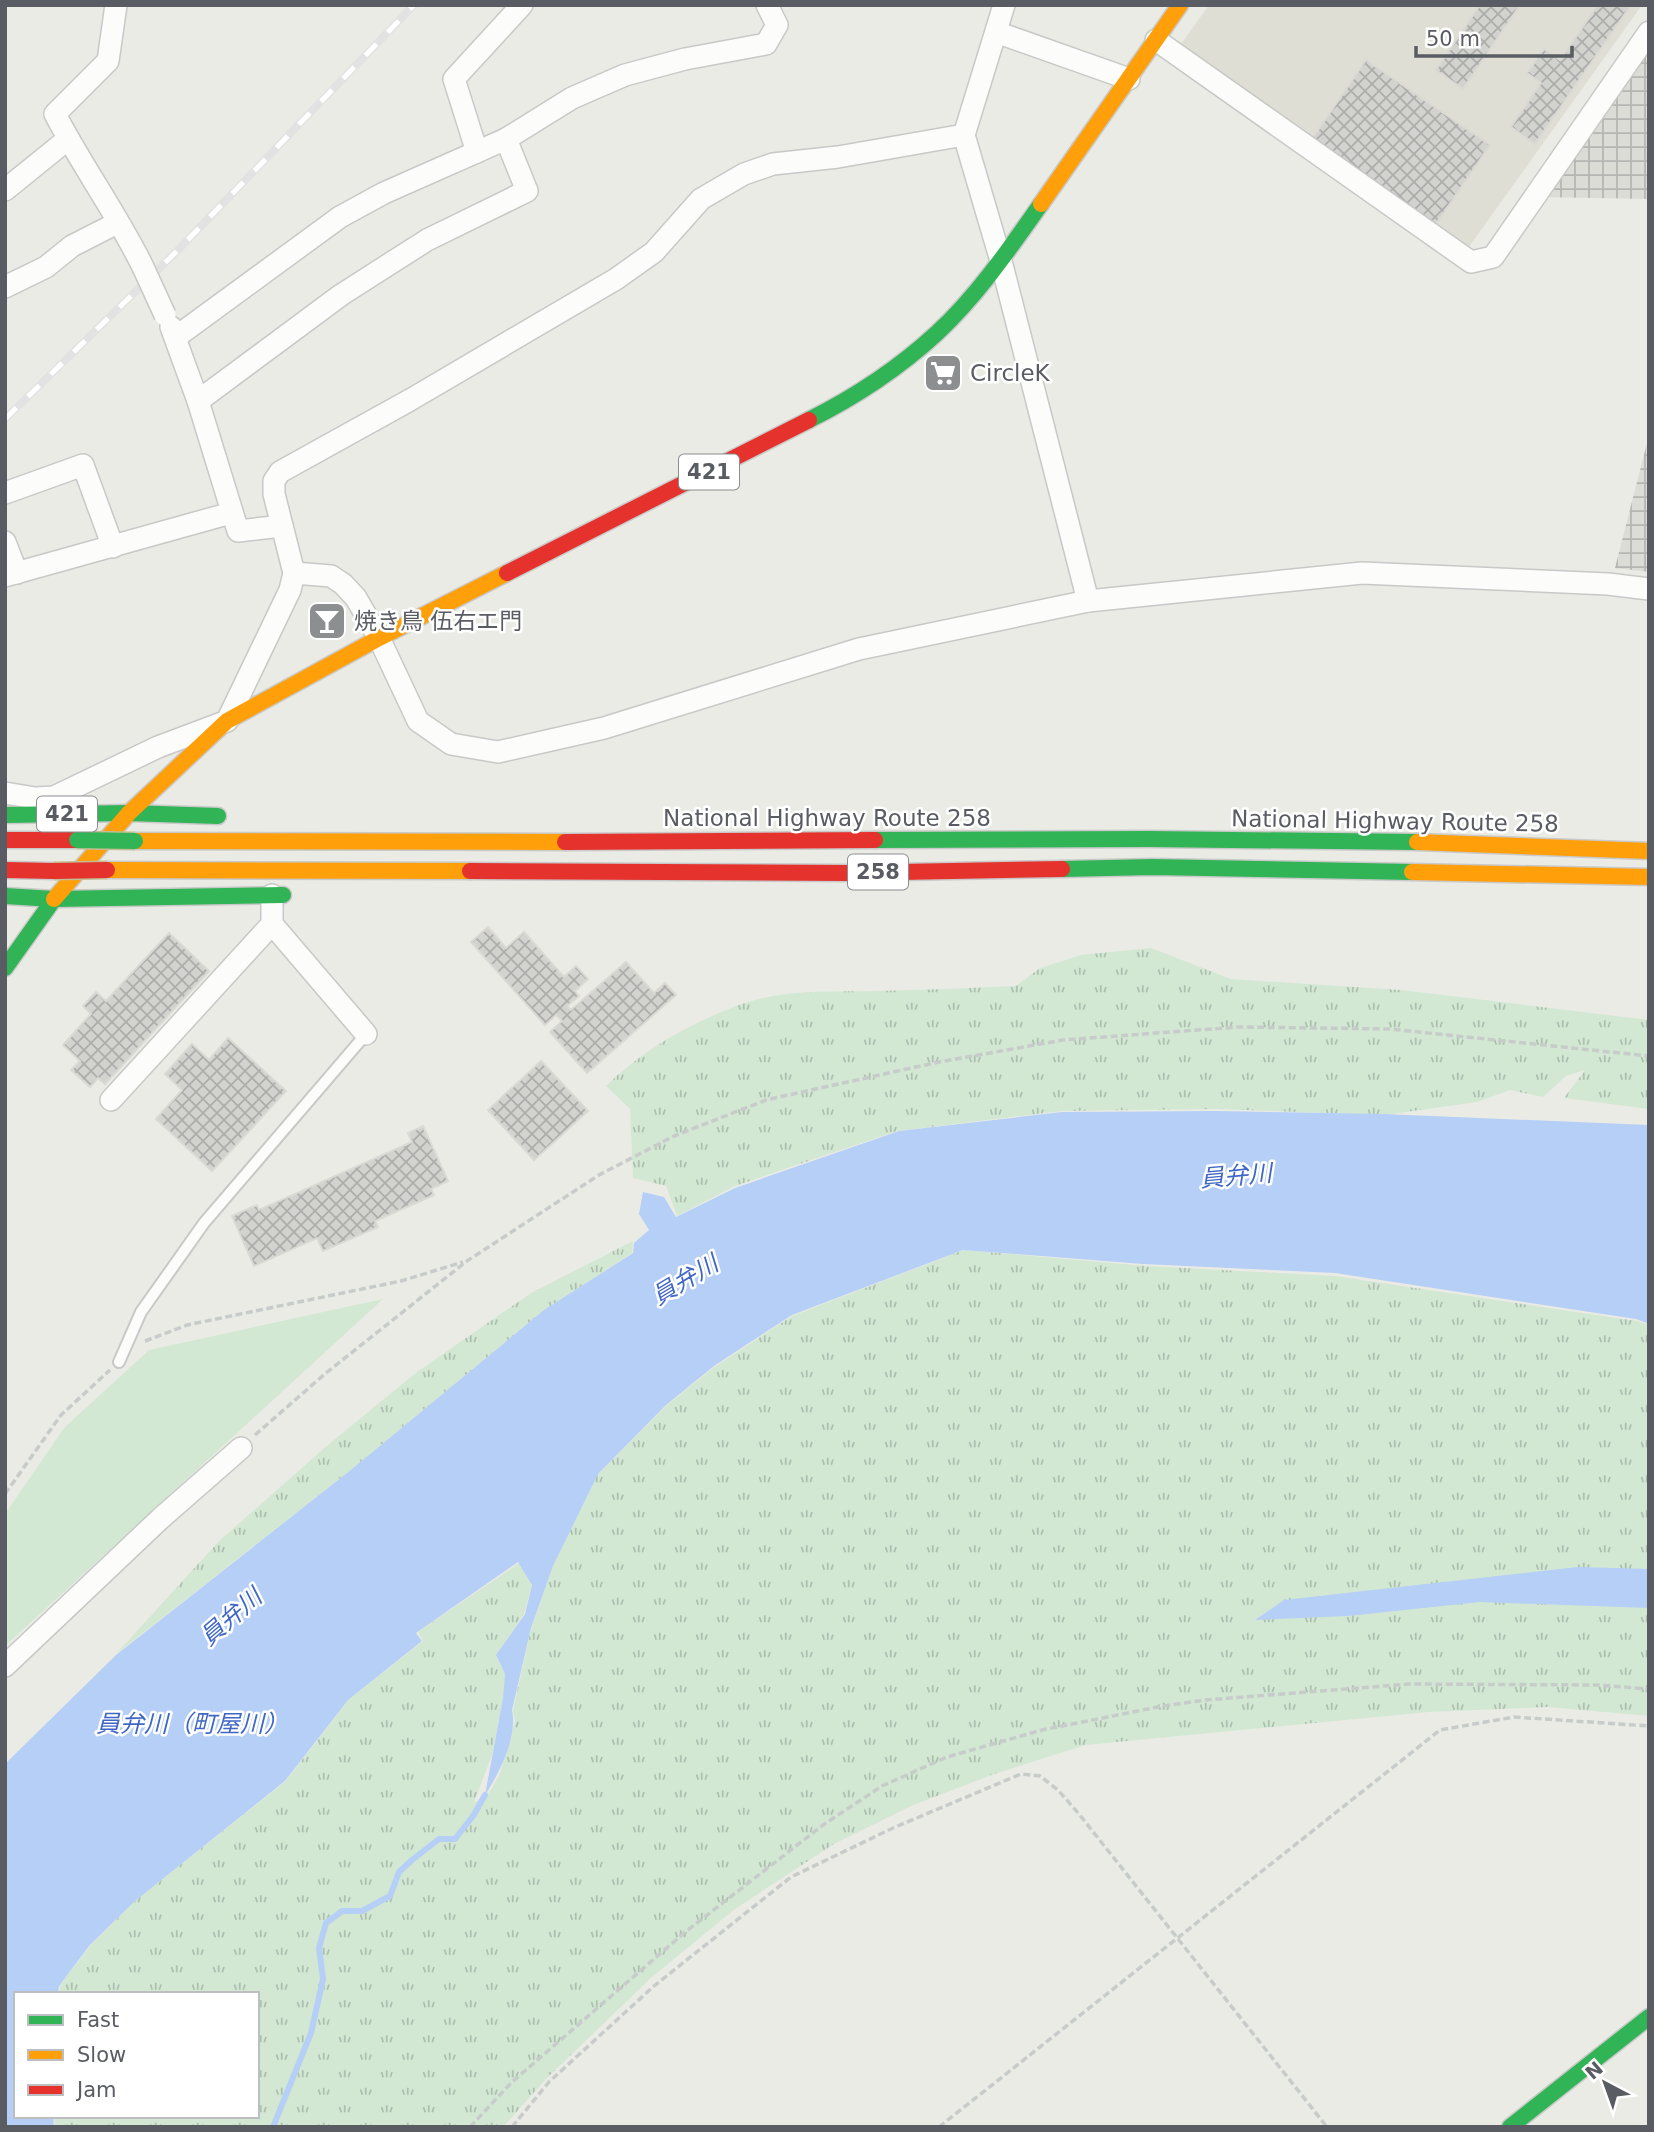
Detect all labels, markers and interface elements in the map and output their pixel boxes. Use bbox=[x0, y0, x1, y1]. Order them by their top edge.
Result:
scale bar bbox=[1416, 14, 1572, 58]
text: 50 m bbox=[1426, 27, 1480, 51]
supermarket icon: CircleK bbox=[922, 352, 964, 394]
place label: CircleK bbox=[970, 360, 1051, 386]
road number: 421 bbox=[679, 454, 739, 490]
bar icon: 焼き鳥 伍右エ門 bbox=[306, 600, 348, 642]
place label: 焼き鳥 伍右エ門 bbox=[354, 608, 522, 634]
road number: 421 bbox=[37, 796, 97, 832]
street label: National Highway Route 258 bbox=[663, 805, 991, 831]
street label: National Highway Route 258 bbox=[1231, 805, 1559, 837]
road number: 258 bbox=[848, 854, 908, 890]
water label: 員弁川 bbox=[1199, 1159, 1276, 1193]
water label: 員弁川 bbox=[647, 1248, 726, 1311]
water label: 員弁川 bbox=[195, 1581, 270, 1651]
water label: 員弁川（町屋川） bbox=[96, 1710, 288, 1738]
legend bbox=[14, 1992, 259, 2118]
text: Fast bbox=[77, 2008, 119, 2032]
text: Slow bbox=[77, 2043, 126, 2067]
north arrow bbox=[1570, 2048, 1640, 2118]
text: N bbox=[1581, 2057, 1607, 2084]
text: Jam bbox=[75, 2078, 117, 2102]

